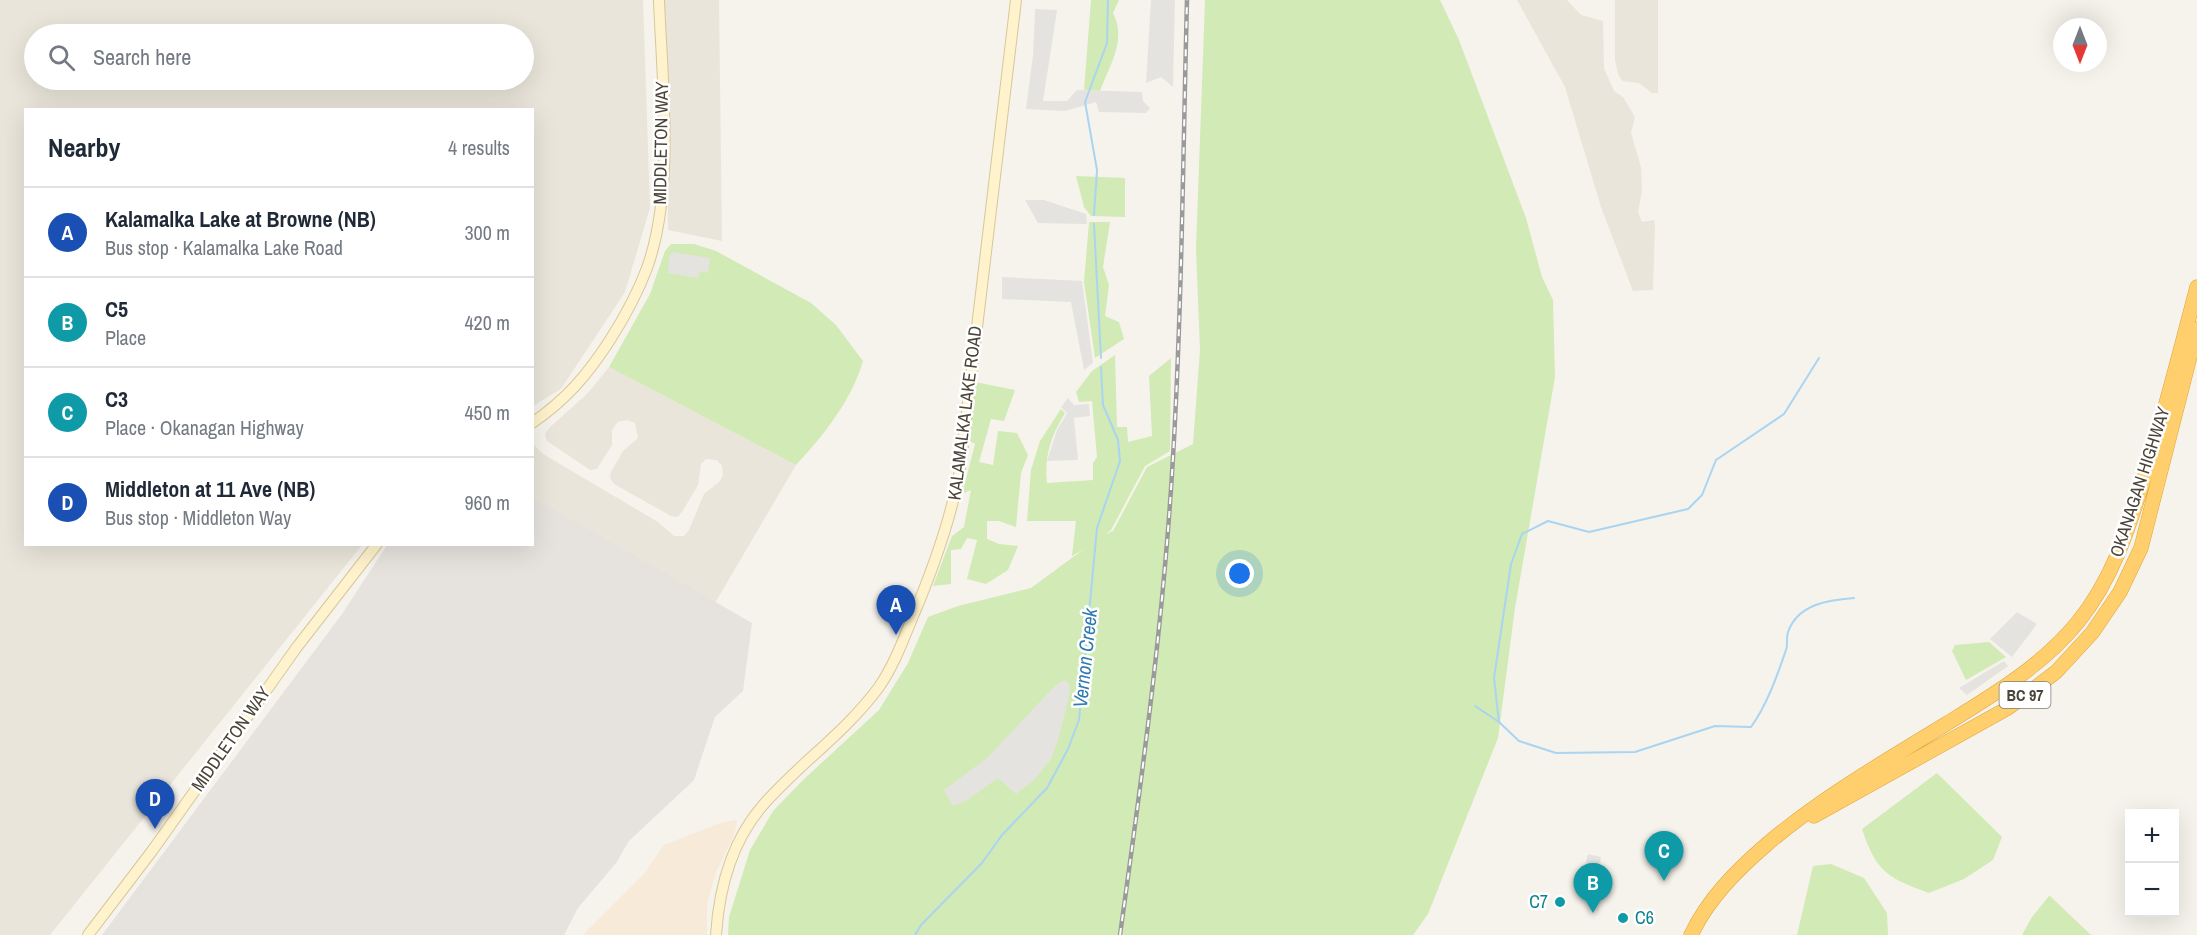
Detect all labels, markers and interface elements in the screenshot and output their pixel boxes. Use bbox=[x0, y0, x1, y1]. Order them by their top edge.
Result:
north arrow bbox=[2053, 18, 2107, 72]
search box bbox=[24, 24, 534, 90]
icon: search bbox=[45, 41, 78, 74]
text: Search here bbox=[93, 42, 191, 72]
street label: MIDDLETON WAY bbox=[647, 81, 674, 205]
text: Nearby bbox=[48, 130, 120, 165]
text: 4 results bbox=[448, 134, 510, 161]
text: Kalamalka Lake at Browne (NB) bbox=[105, 204, 376, 234]
text: A bbox=[62, 219, 73, 246]
text: 300 m bbox=[464, 219, 510, 246]
text: Bus stop · Kalamalka Lake Road bbox=[105, 234, 343, 261]
text: C5 bbox=[105, 294, 128, 324]
text: B bbox=[62, 309, 73, 336]
text: 420 m bbox=[464, 309, 510, 336]
text: Place bbox=[105, 324, 146, 351]
street label: KALAMALKA LAKE ROAD bbox=[941, 324, 988, 502]
text: C3 bbox=[105, 384, 128, 414]
text: C bbox=[62, 399, 73, 426]
text: 450 m bbox=[464, 399, 510, 426]
street label: OKANAGAN HIGHWAY bbox=[2103, 403, 2176, 560]
text: Place · Okanagan Highway bbox=[105, 414, 304, 441]
text: Middleton at 11 Ave (NB) bbox=[105, 474, 315, 504]
text: D bbox=[62, 489, 73, 516]
text: 960 m bbox=[464, 489, 510, 516]
text: Bus stop · Middleton Way bbox=[105, 504, 291, 531]
your location bbox=[1225, 559, 1254, 588]
pin: A bbox=[876, 586, 916, 635]
water label: Vernon Creek bbox=[1066, 606, 1103, 709]
street label: MIDDLETON WAY bbox=[185, 681, 276, 796]
road number: BC 97 bbox=[2000, 682, 2050, 708]
pin: D bbox=[136, 780, 174, 829]
map controls bbox=[2125, 809, 2179, 917]
button: + bbox=[2125, 809, 2179, 863]
pin: C bbox=[1644, 832, 1684, 881]
button: − bbox=[2125, 863, 2179, 917]
pin: B bbox=[1574, 864, 1612, 913]
place label: C7 bbox=[1529, 889, 1548, 914]
marker: C7 bbox=[1553, 895, 1567, 909]
place label: C6 bbox=[1635, 905, 1654, 930]
marker: C6 bbox=[1616, 911, 1630, 925]

